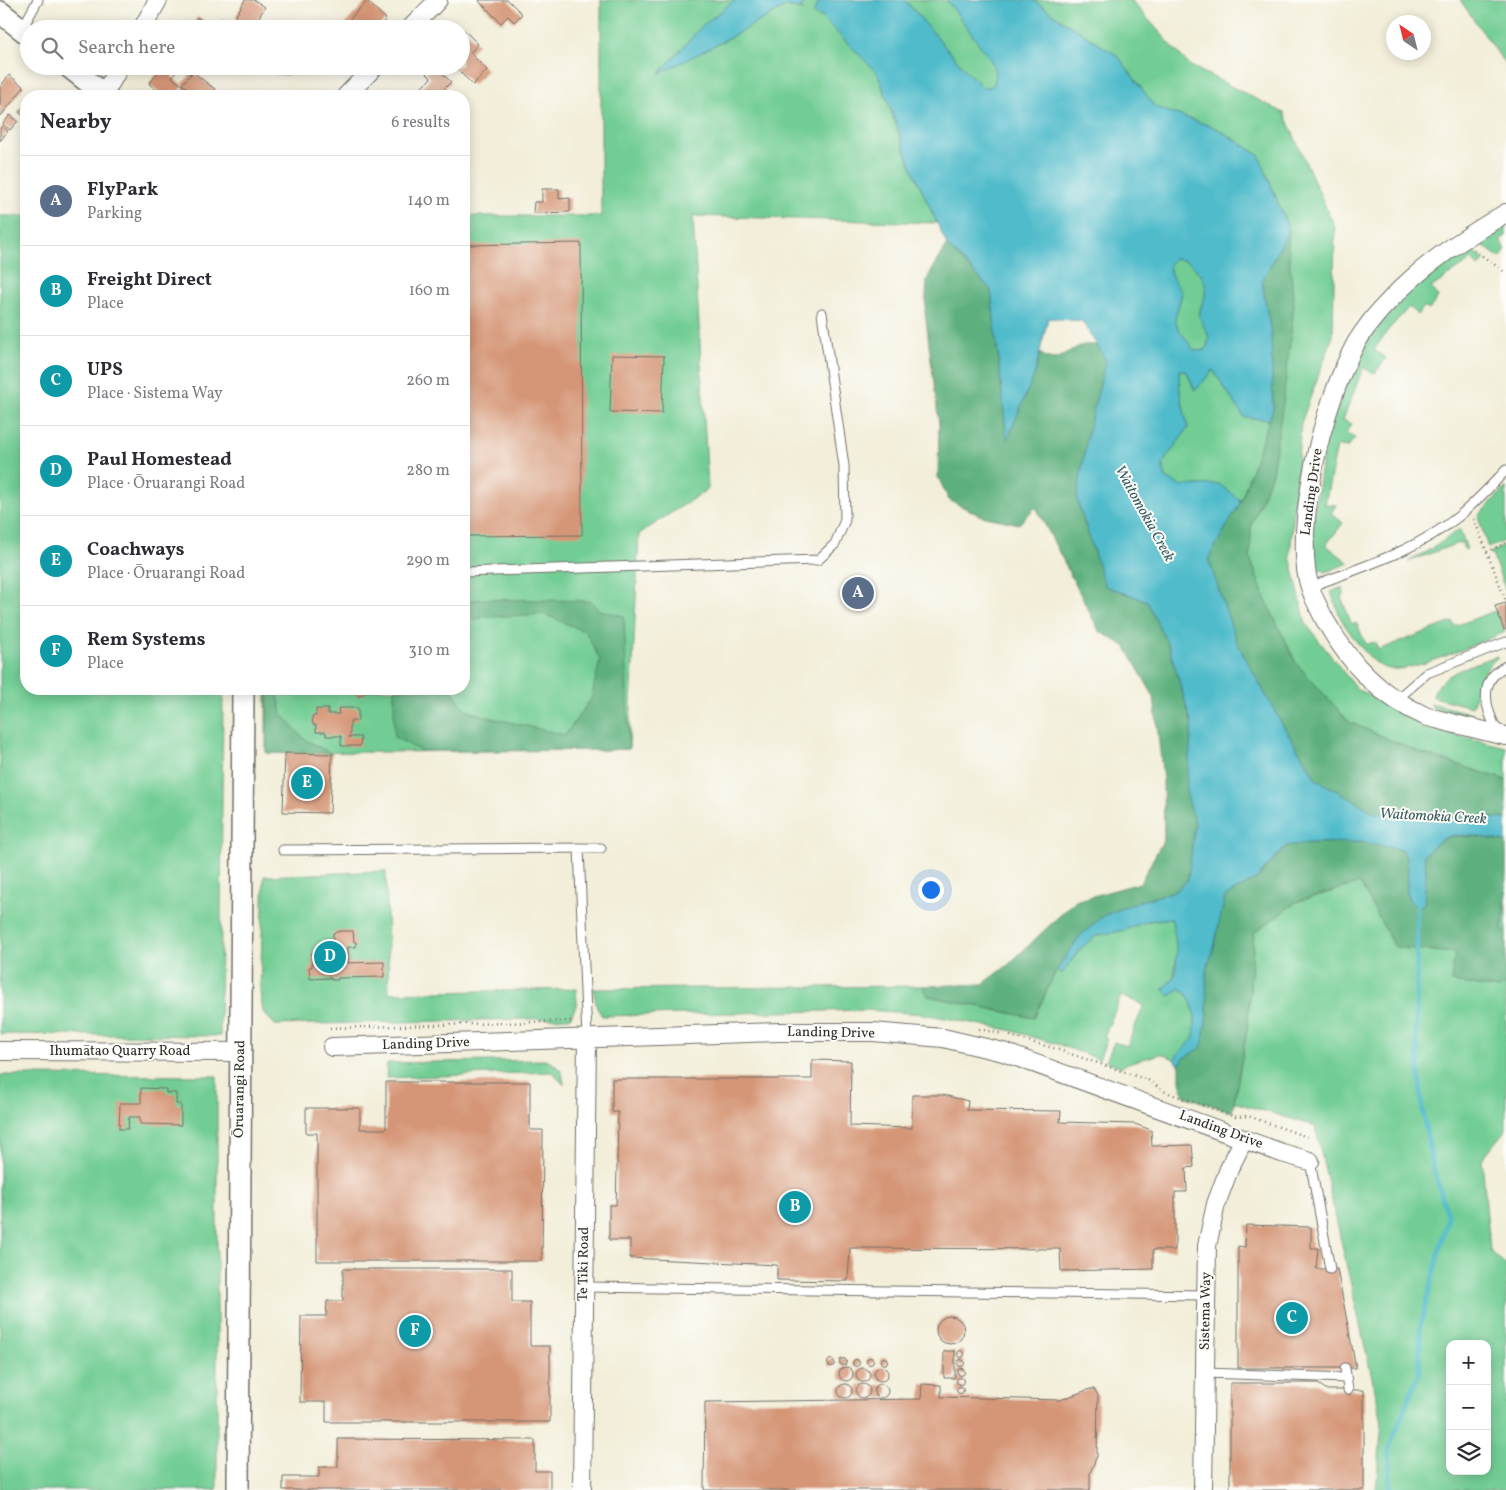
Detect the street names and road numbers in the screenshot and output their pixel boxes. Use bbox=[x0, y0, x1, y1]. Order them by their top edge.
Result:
street label: Landing Drive bbox=[1296, 447, 1328, 537]
street label: Landing Drive bbox=[787, 1023, 875, 1043]
street label: Landing Drive bbox=[382, 1033, 471, 1055]
street label: Ōruarangi Road bbox=[230, 1040, 250, 1138]
street label: Ihumātao Quarry Road bbox=[50, 1042, 191, 1061]
street label: Landing Drive bbox=[1177, 1106, 1266, 1154]
street label: Te Tiki Road bbox=[574, 1227, 594, 1301]
street label: Sistema Way bbox=[1196, 1271, 1216, 1350]

